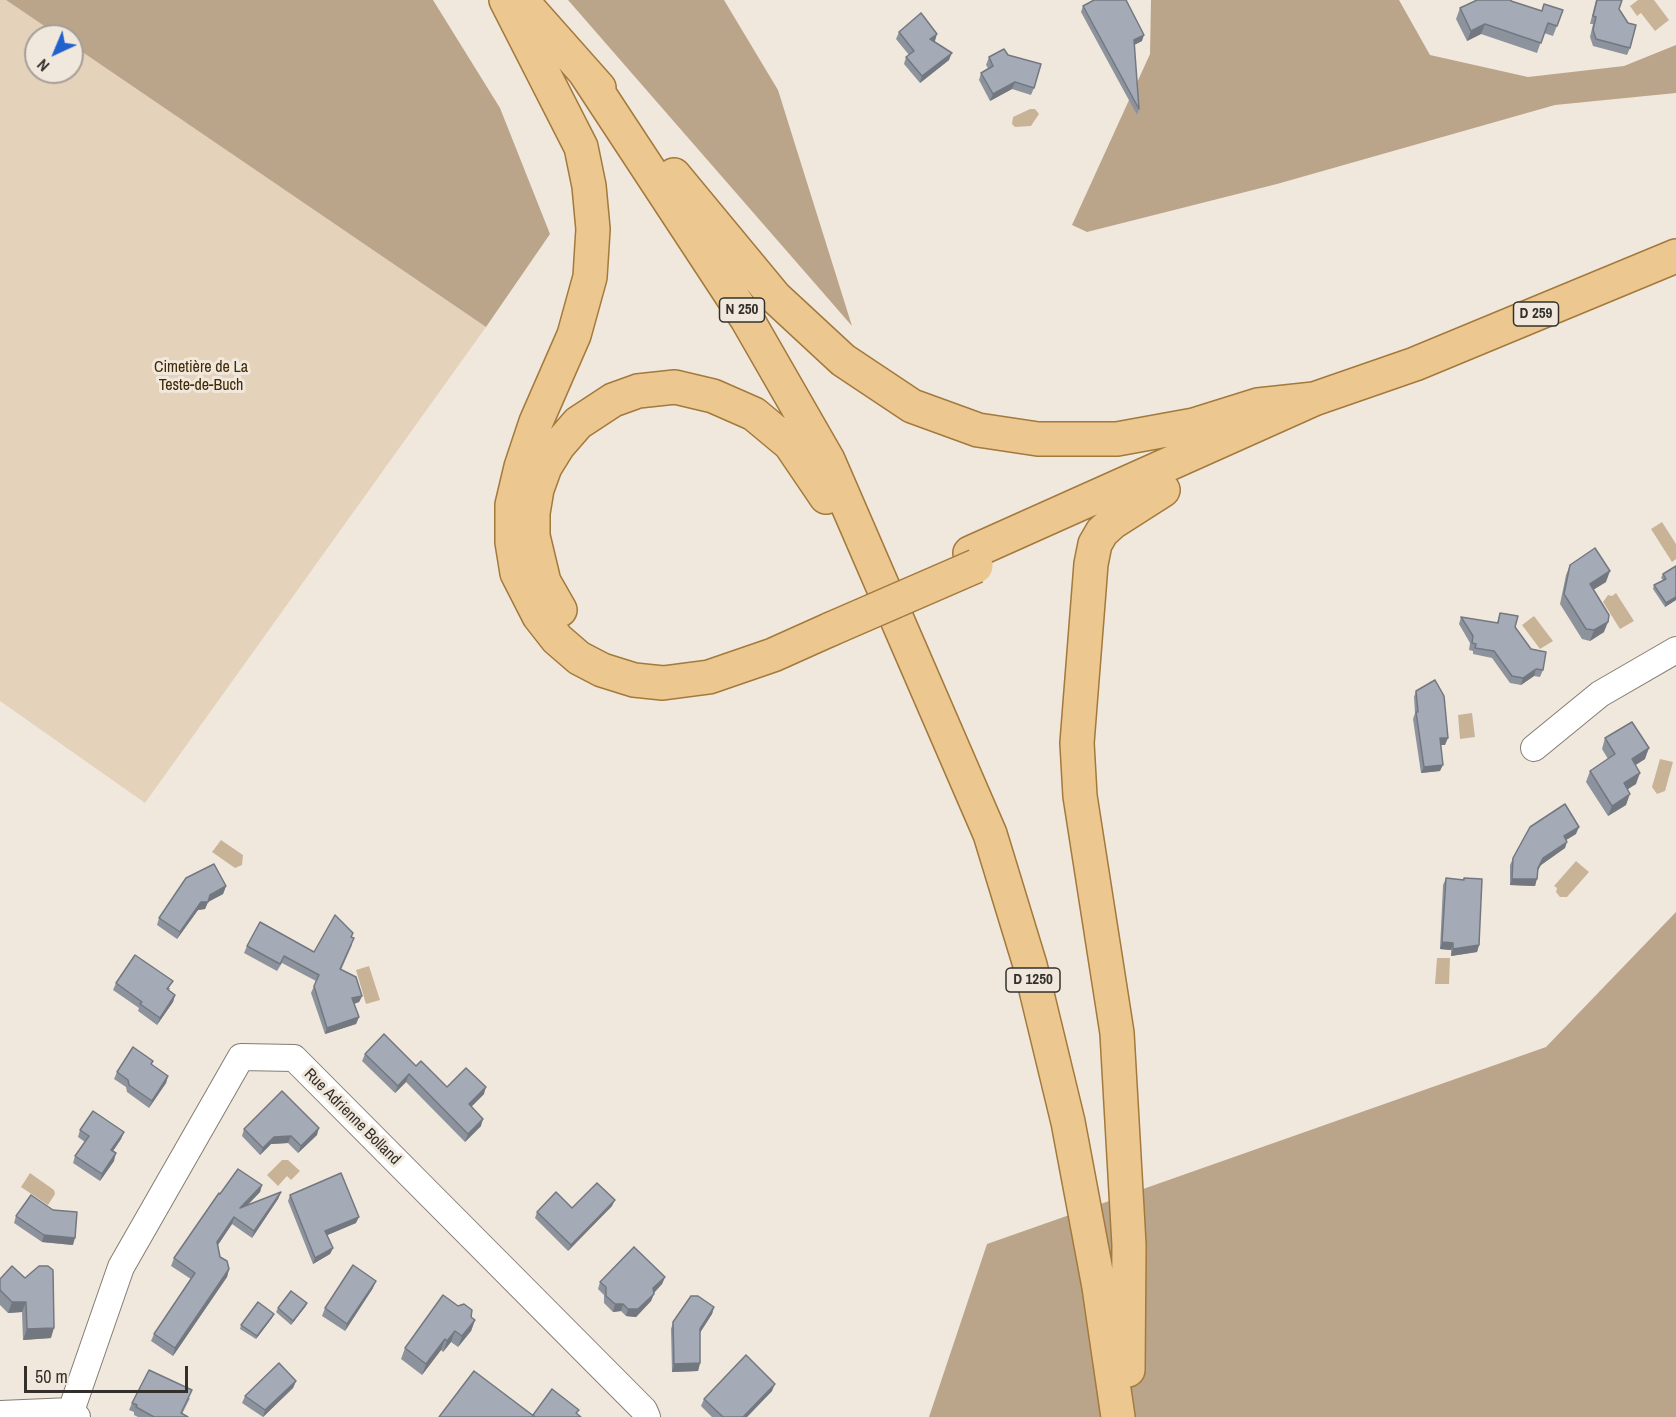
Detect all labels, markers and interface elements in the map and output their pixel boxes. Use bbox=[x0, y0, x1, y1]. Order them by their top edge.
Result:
north arrow bbox=[24, 24, 84, 84]
text: N bbox=[32, 54, 54, 77]
road number: N 250 bbox=[720, 298, 764, 322]
road number: D 259 bbox=[1514, 302, 1558, 326]
park label: Cimetière de La Teste-de-Buch bbox=[154, 358, 248, 396]
road number: D 1250 bbox=[1006, 968, 1060, 992]
street label: Rue Adrienne Bolland bbox=[300, 1065, 404, 1169]
scale bar bbox=[27, 1354, 190, 1392]
text: 50 m bbox=[35, 1364, 68, 1389]

